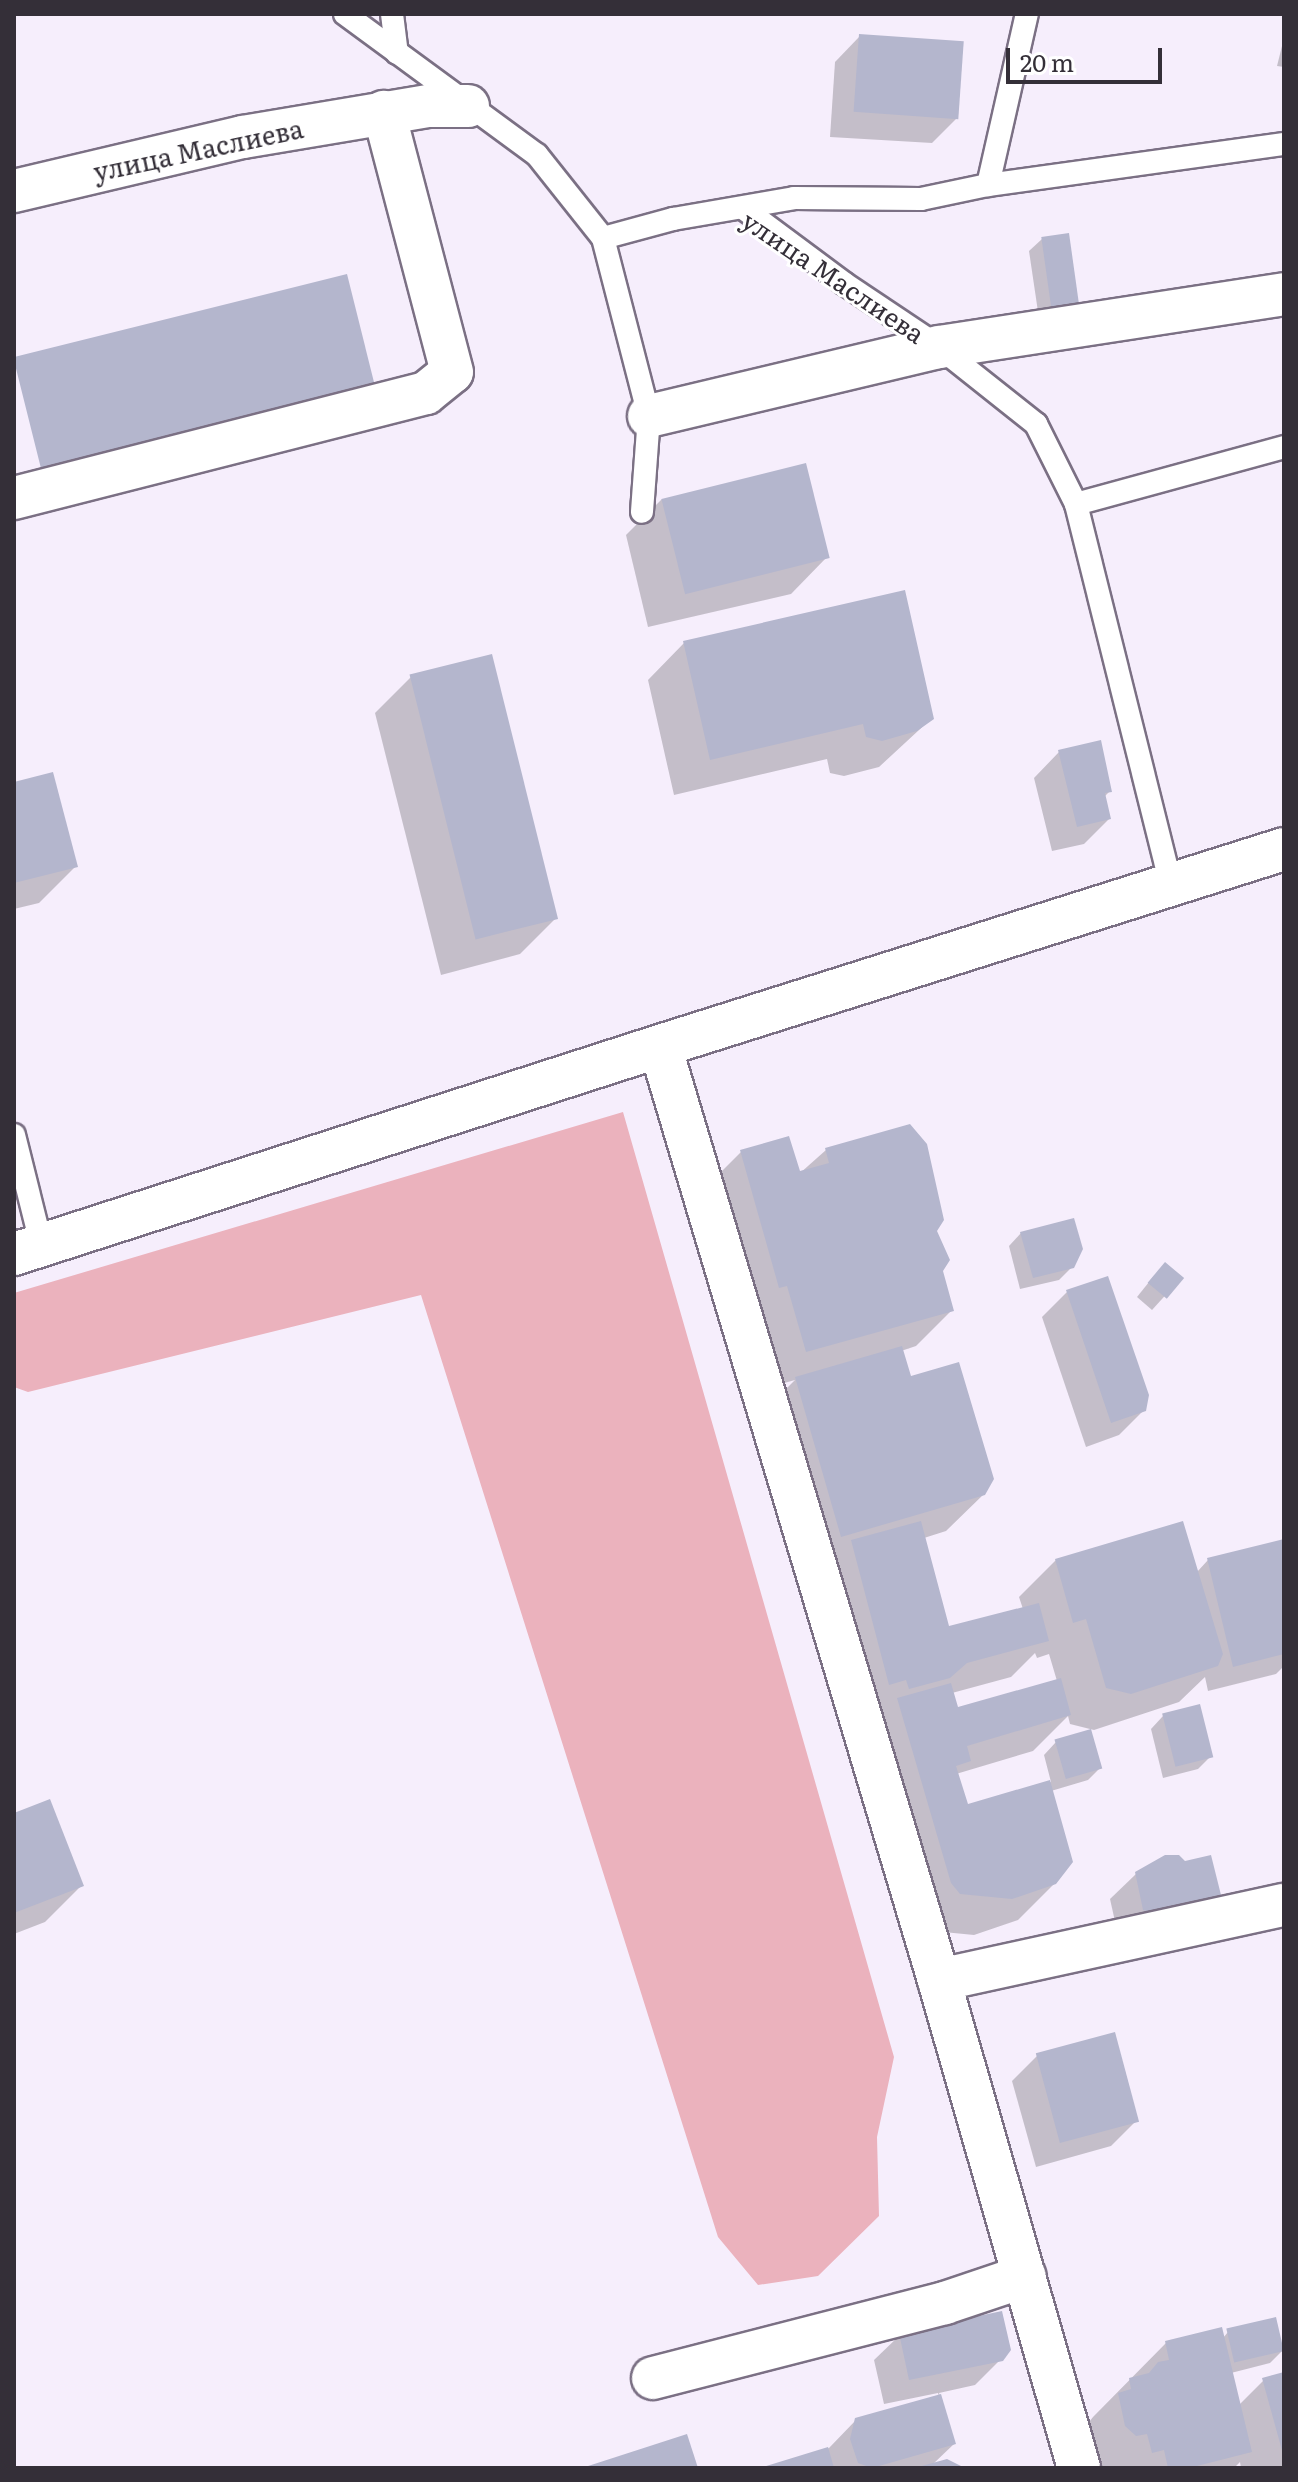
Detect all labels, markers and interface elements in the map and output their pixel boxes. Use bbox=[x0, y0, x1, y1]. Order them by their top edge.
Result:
scale bar bbox=[1010, 32, 1166, 82]
text: 20 m bbox=[1020, 44, 1074, 79]
street label: улица Маслиева bbox=[90, 112, 306, 186]
street label: улица Маслиева bbox=[737, 203, 931, 349]

